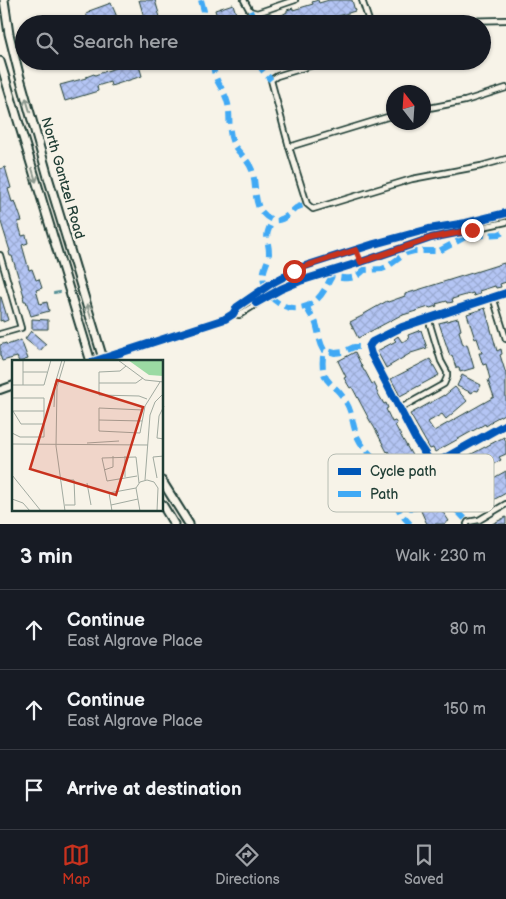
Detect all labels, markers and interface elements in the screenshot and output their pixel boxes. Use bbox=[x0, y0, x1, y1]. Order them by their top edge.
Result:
search box bbox=[15, 15, 491, 70]
icon: search bbox=[33, 29, 61, 57]
text: Search here bbox=[73, 31, 178, 54]
north arrow bbox=[386, 85, 431, 130]
one-way arrow bbox=[23, 97, 33, 113]
street label: North Gantzel Road bbox=[38, 115, 88, 241]
one-way arrow bbox=[30, 166, 39, 182]
route end bbox=[461, 219, 484, 242]
route start bbox=[283, 260, 306, 283]
one-way arrow bbox=[84, 304, 93, 320]
inset map bbox=[12, 360, 164, 512]
legend bbox=[328, 454, 494, 512]
text: Cycle path bbox=[370, 463, 437, 480]
text: Path bbox=[370, 486, 398, 503]
text: 3 min bbox=[20, 544, 73, 569]
text: Walk · 230 m bbox=[396, 547, 486, 566]
text: Continue bbox=[67, 609, 145, 632]
icon: ahead bbox=[20, 616, 48, 644]
text: 80 m bbox=[450, 620, 486, 639]
text: East Algrave Place bbox=[67, 632, 203, 651]
text: Continue bbox=[67, 689, 145, 712]
icon: ahead bbox=[20, 696, 48, 724]
text: 150 m bbox=[444, 700, 486, 719]
text: East Algrave Place bbox=[67, 712, 203, 731]
icon: arrive bbox=[20, 776, 48, 804]
text: Arrive at destination bbox=[67, 778, 242, 801]
tab: Map bbox=[62, 841, 91, 888]
tab: Directions bbox=[215, 841, 280, 888]
tab: Saved bbox=[404, 841, 444, 888]

